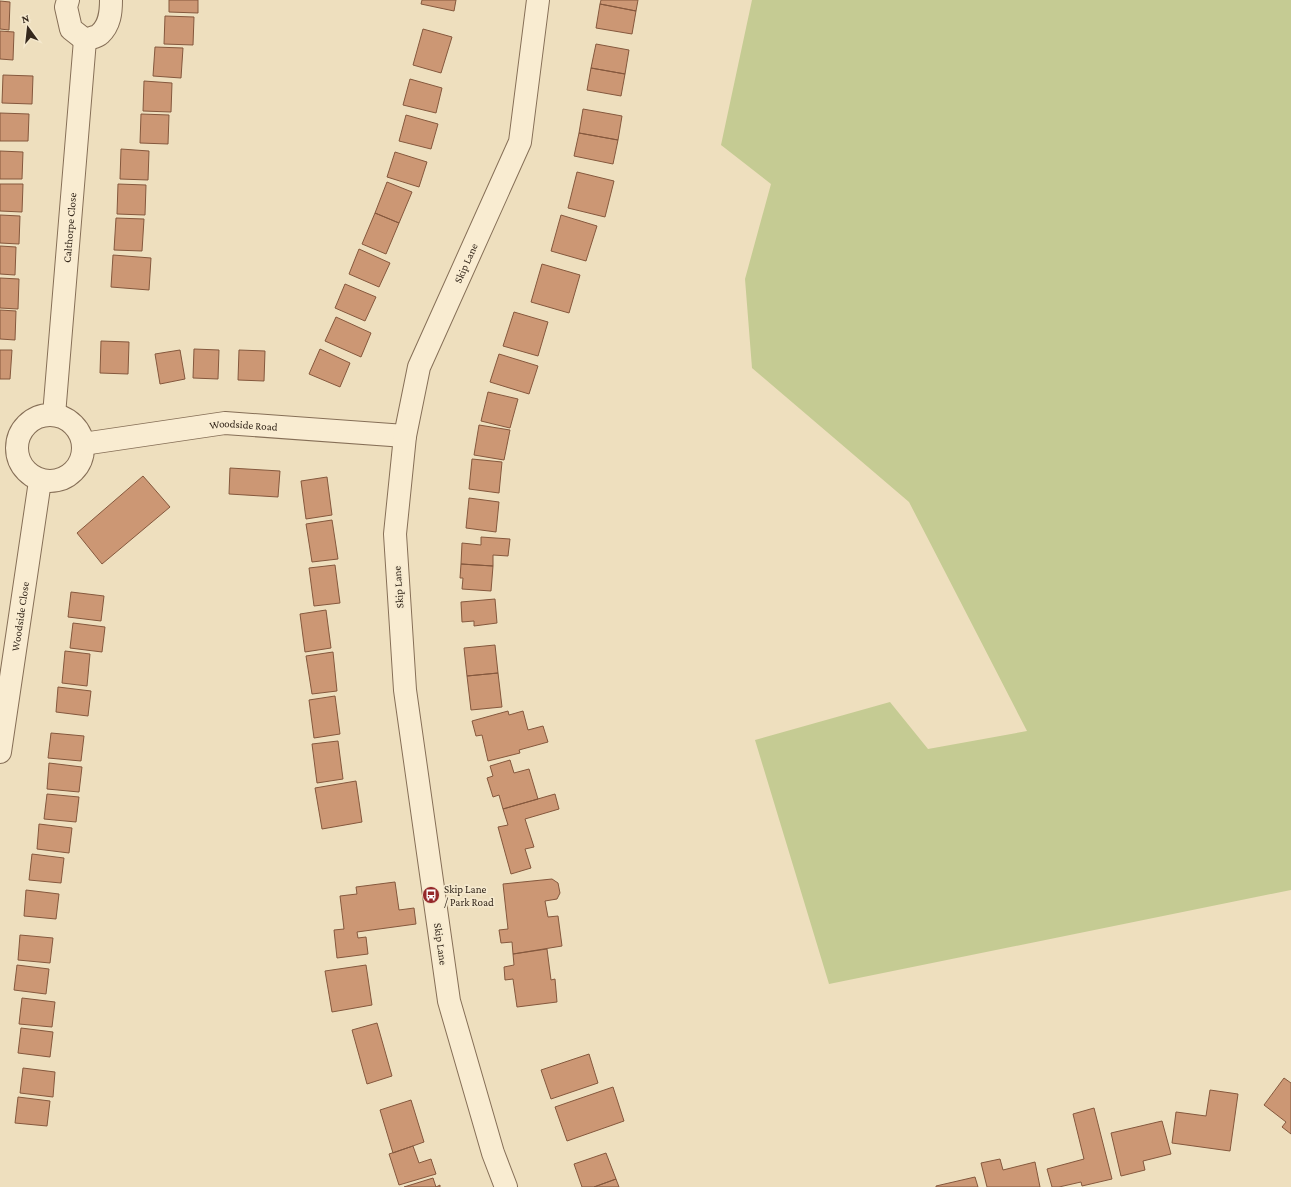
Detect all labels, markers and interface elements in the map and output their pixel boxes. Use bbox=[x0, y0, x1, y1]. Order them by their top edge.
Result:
north arrow bbox=[8, 8, 48, 48]
text: N bbox=[20, 11, 31, 25]
street label: Calthorpe Close bbox=[61, 192, 78, 263]
street label: Skip Lane bbox=[452, 241, 480, 285]
street label: Woodside Road bbox=[208, 417, 278, 433]
street label: Skip Lane bbox=[391, 565, 406, 609]
street label: Woodside Close bbox=[9, 581, 31, 652]
place label: Skip Lane / Park Road bbox=[444, 883, 494, 908]
bus stop icon: Skip Lane / Park Road bbox=[421, 885, 441, 905]
street label: Skip Lane bbox=[431, 922, 450, 966]

